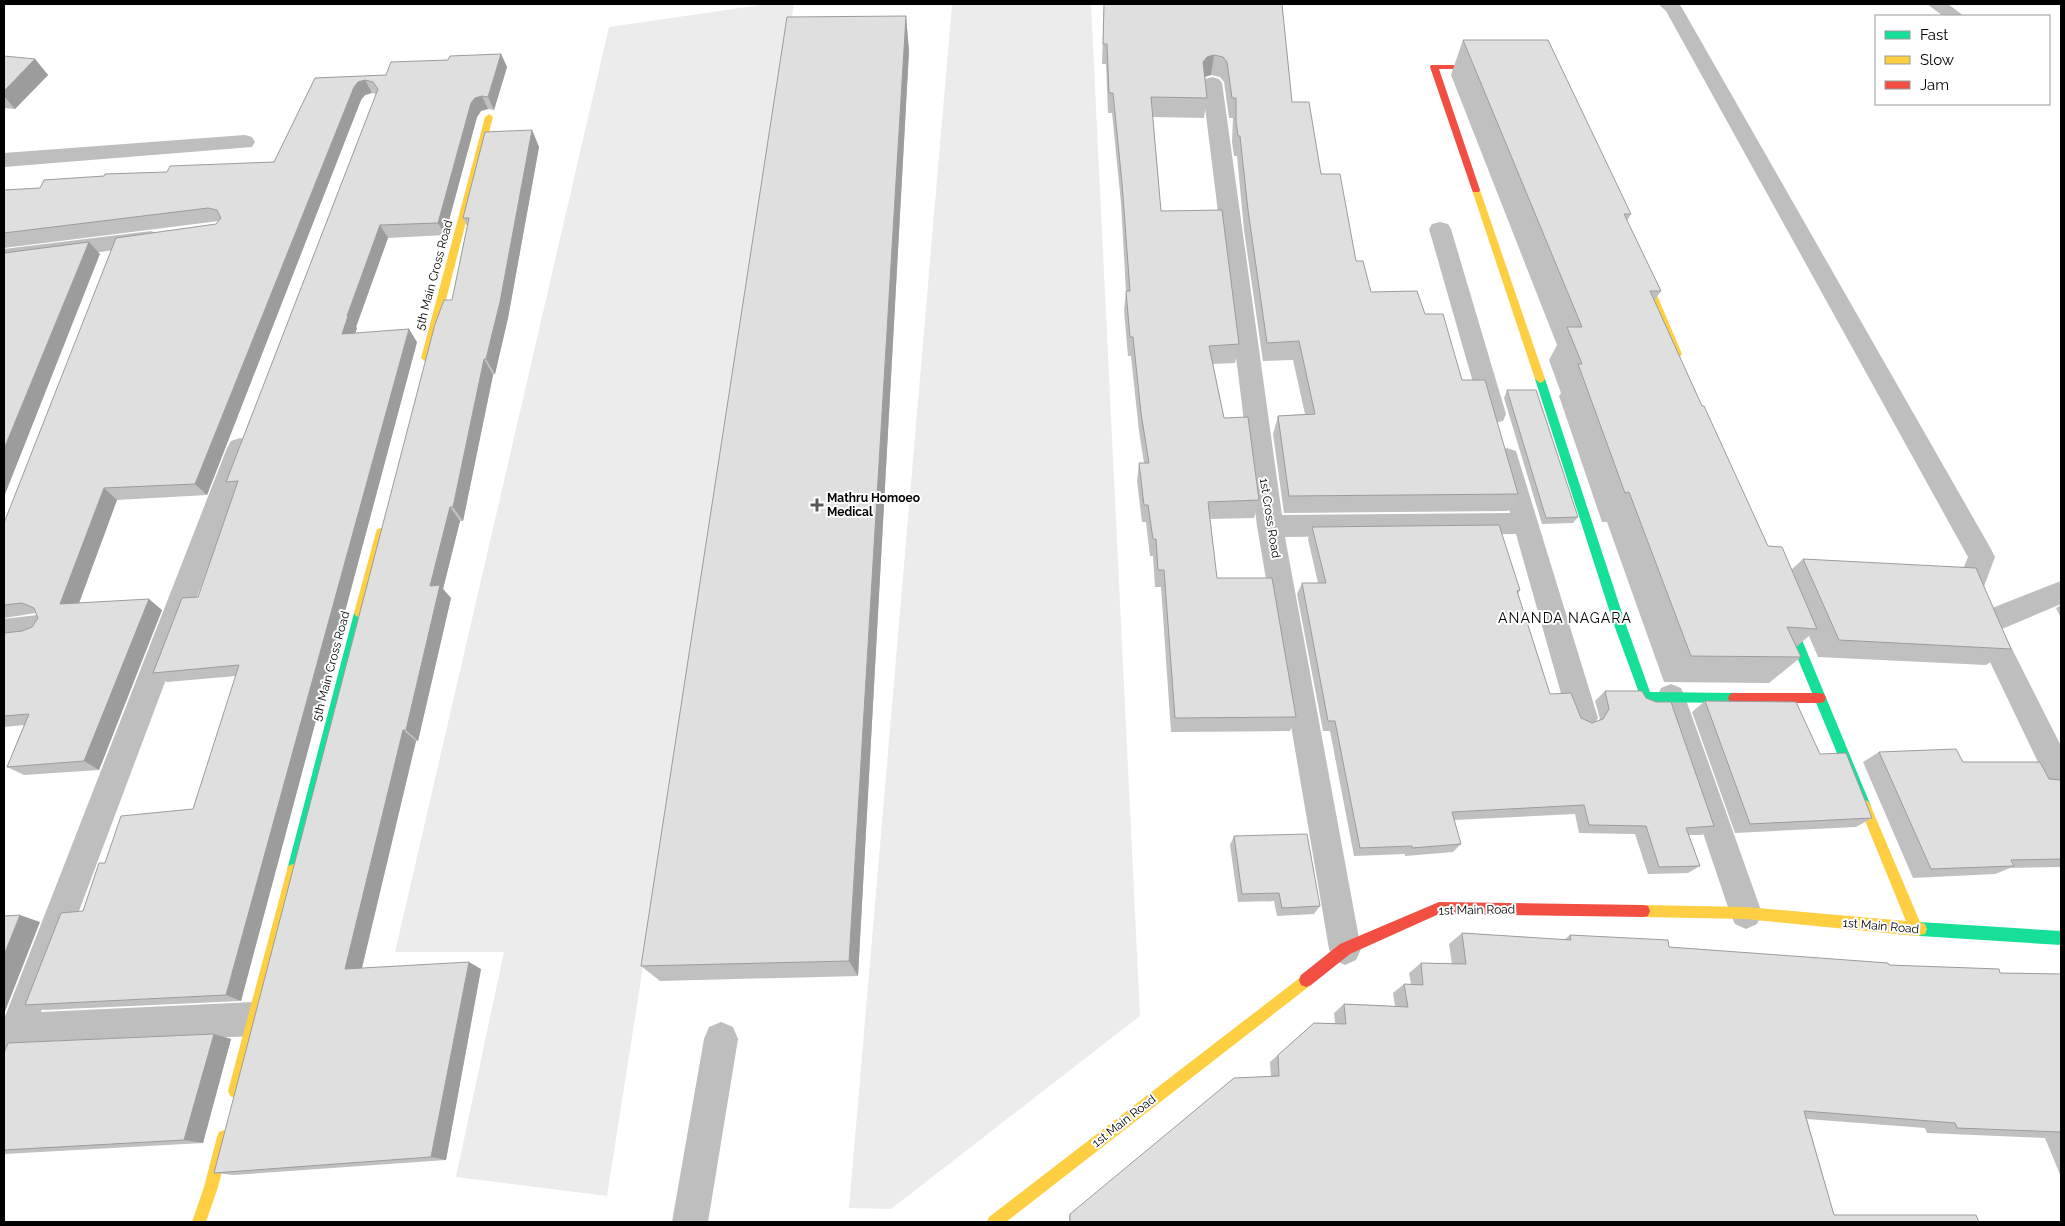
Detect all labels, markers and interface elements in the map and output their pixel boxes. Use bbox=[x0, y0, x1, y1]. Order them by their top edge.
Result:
legend bbox=[1875, 15, 2050, 105]
text: Fast bbox=[1920, 26, 1948, 44]
text: Slow bbox=[1920, 51, 1954, 69]
text: Jam bbox=[1920, 76, 1949, 94]
street label: 5th Main Cross Road bbox=[413, 219, 455, 331]
street label: 1st Cross Road bbox=[1257, 477, 1283, 559]
place label: Mathru Homoeo Medical bbox=[827, 491, 920, 519]
marker: Mathru Homoeo Medical bbox=[811, 499, 823, 511]
street label: 5th Main Cross Road bbox=[310, 610, 352, 722]
district label: ANANDA NAGARA bbox=[1498, 610, 1632, 626]
street label: 1st Main Road bbox=[1439, 902, 1515, 918]
street label: 1st Main Road bbox=[1842, 916, 1920, 936]
street label: 1st Main Road bbox=[1090, 1092, 1158, 1150]

